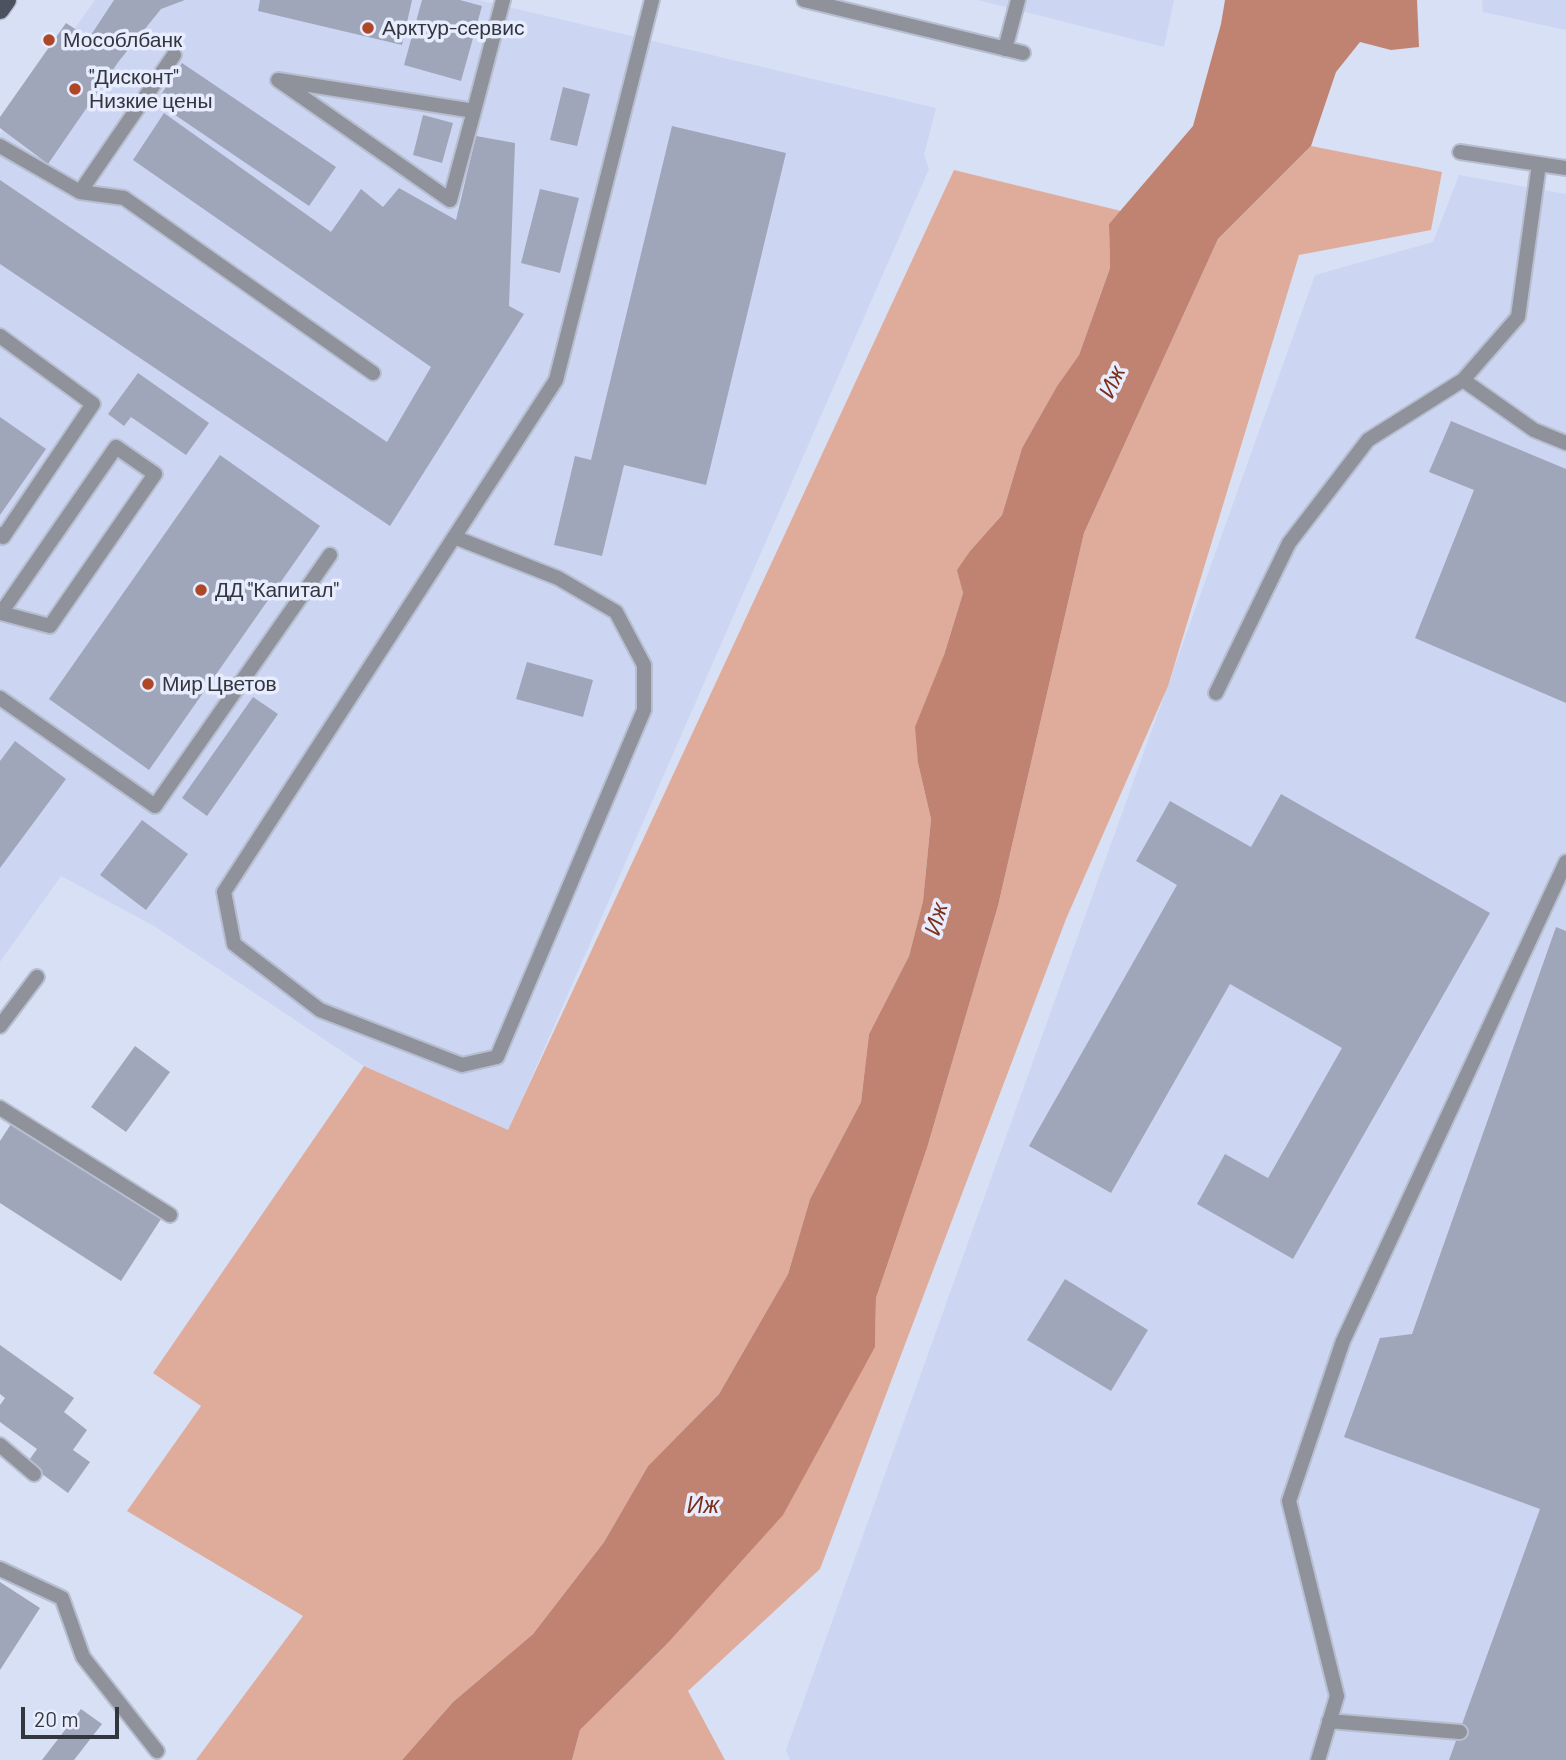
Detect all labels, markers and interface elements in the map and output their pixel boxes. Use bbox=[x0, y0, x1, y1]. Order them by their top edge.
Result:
place label: Арктур-сервис bbox=[382, 15, 524, 41]
marker: Арктур-сервис bbox=[360, 20, 376, 36]
place label: Мособлбанк bbox=[63, 27, 182, 53]
marker: Мособлбанк bbox=[41, 32, 57, 48]
place label: "Дисконт" Низкие цены bbox=[89, 64, 212, 114]
marker: "Дисконт" Низкие цены bbox=[67, 81, 83, 97]
water label: Иж bbox=[1093, 362, 1131, 402]
place label: ДД "Капитал" bbox=[215, 577, 339, 603]
marker: ДД "Капитал" bbox=[193, 582, 209, 598]
place label: Мир Цветов bbox=[162, 671, 277, 697]
marker: Мир Цветов bbox=[140, 676, 156, 692]
water label: Иж bbox=[918, 900, 954, 938]
water label: Иж bbox=[687, 1491, 719, 1519]
scale bar bbox=[24, 1694, 122, 1738]
text: 20 m bbox=[34, 1706, 79, 1731]

